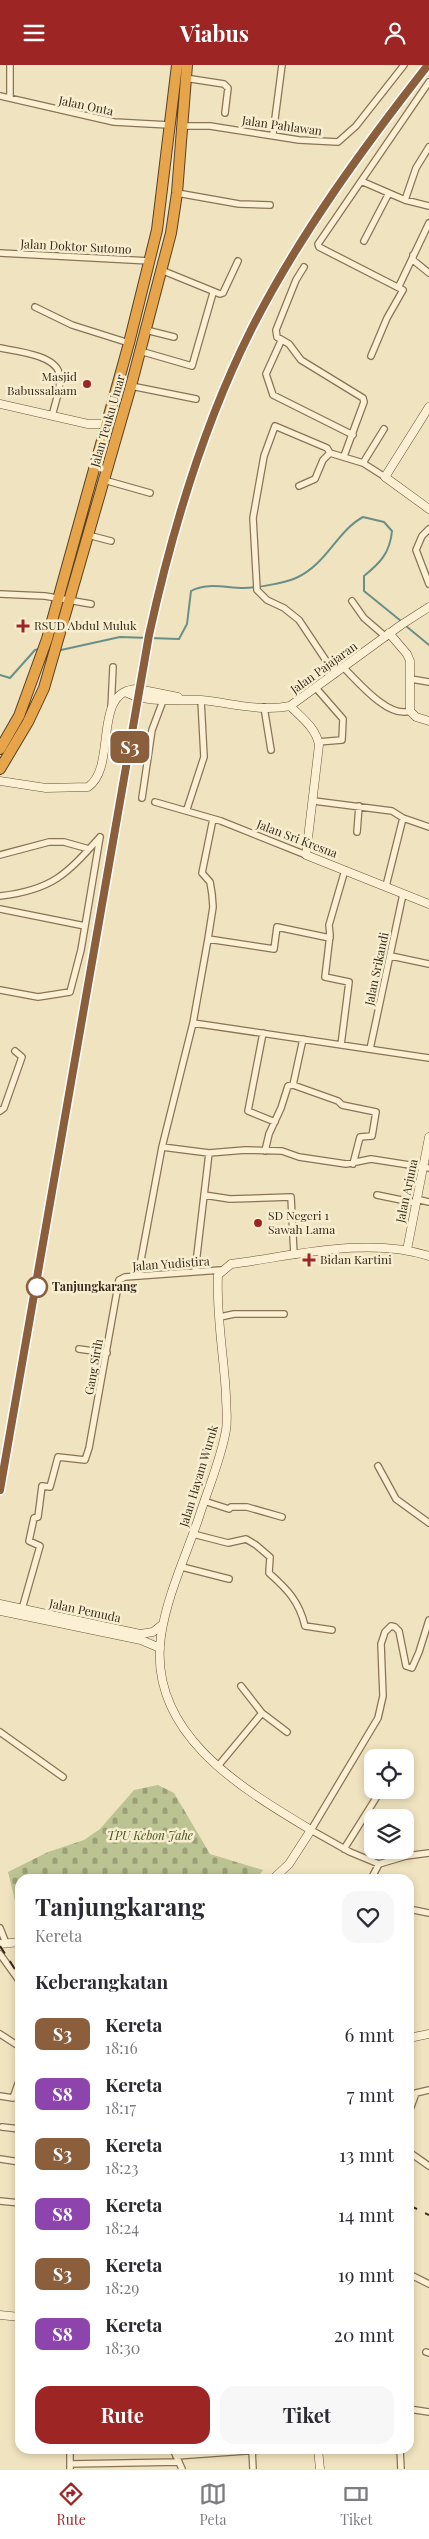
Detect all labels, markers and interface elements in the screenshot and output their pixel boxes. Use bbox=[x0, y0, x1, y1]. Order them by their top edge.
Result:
text: Viabus bbox=[180, 18, 249, 48]
icon: menu bbox=[20, 19, 48, 47]
icon: person bbox=[381, 19, 409, 47]
street label: Jalan Onta bbox=[56, 91, 115, 119]
street label: Jalan Pahlawan bbox=[240, 111, 323, 139]
street label: Jalan Doktor Sutomo bbox=[19, 235, 132, 257]
place label: Masjid Babussalaam bbox=[7, 368, 77, 398]
street label: Jalan Teuku Umar bbox=[86, 372, 128, 470]
marker: Masjid Babussalaam bbox=[81, 378, 93, 390]
place label: RSUD Abdul Muluk bbox=[34, 617, 137, 633]
marker: RSUD Abdul Muluk bbox=[16, 619, 30, 633]
street label: Jalan Pajajaran bbox=[286, 638, 360, 697]
line badge: S3 bbox=[108, 731, 152, 763]
text: S3 bbox=[120, 735, 140, 759]
street label: Jalan Sri Kresna bbox=[254, 815, 340, 861]
street label: Jalan Srikandi bbox=[360, 930, 392, 1008]
street label: Jalan Arjuna bbox=[391, 1157, 421, 1225]
place label: SD Negeri 1 Sawah Lama bbox=[268, 1207, 335, 1237]
marker: SD Negeri 1 Sawah Lama bbox=[252, 1217, 264, 1229]
place label: Bidan Kartini bbox=[320, 1251, 392, 1267]
street label: Jalan Yudistira bbox=[131, 1252, 210, 1274]
marker: Bidan Kartini bbox=[302, 1253, 316, 1267]
marker: Tanjungkarang bbox=[26, 1276, 48, 1298]
place label: Tanjungkarang bbox=[52, 1278, 137, 1294]
street label: Gang Sirih bbox=[80, 1338, 106, 1396]
street label: Jalan Hayam Wuruk bbox=[175, 1422, 221, 1530]
street label: Jalan Pemuda bbox=[47, 1594, 122, 1625]
map controls bbox=[364, 1749, 414, 1859]
button: locate bbox=[364, 1749, 414, 1799]
button: layers bbox=[364, 1809, 414, 1859]
park label: TPU Kebon Jahe bbox=[107, 1827, 193, 1843]
text: Tanjungkarang bbox=[35, 1890, 205, 1922]
button: heart bbox=[342, 1891, 394, 1943]
text: Kereta bbox=[35, 1925, 82, 1946]
text: Keberangkatan bbox=[35, 1968, 168, 1994]
text: Kereta bbox=[105, 2011, 162, 2037]
text: 6 mnt bbox=[345, 2021, 394, 2047]
text: S3 bbox=[53, 2022, 72, 2046]
text: 18:16 bbox=[105, 2037, 138, 2058]
text: Kereta bbox=[105, 2071, 162, 2097]
text: 7 mnt bbox=[347, 2081, 394, 2107]
text: S8 bbox=[52, 2082, 73, 2106]
text: 18:17 bbox=[105, 2097, 136, 2118]
text: Kereta bbox=[105, 2131, 162, 2157]
text: 13 mnt bbox=[339, 2141, 394, 2167]
text: S3 bbox=[53, 2142, 72, 2166]
text: 18:23 bbox=[105, 2157, 138, 2178]
text: Kereta bbox=[105, 2191, 162, 2217]
text: 14 mnt bbox=[338, 2201, 394, 2227]
text: S8 bbox=[52, 2202, 73, 2226]
text: 18:24 bbox=[105, 2217, 139, 2238]
text: Kereta bbox=[105, 2251, 162, 2277]
text: 19 mnt bbox=[338, 2261, 394, 2287]
text: S3 bbox=[53, 2262, 72, 2286]
text: 18:29 bbox=[105, 2277, 139, 2298]
text: Kereta bbox=[105, 2311, 162, 2337]
text: 20 mnt bbox=[334, 2321, 394, 2347]
text: S8 bbox=[52, 2322, 73, 2346]
text: 18:30 bbox=[105, 2337, 140, 2358]
button: Rute bbox=[35, 2386, 210, 2444]
button: Tiket bbox=[220, 2386, 394, 2444]
tab: Rute bbox=[57, 2480, 86, 2529]
tab: Peta bbox=[199, 2480, 227, 2529]
tab: Tiket bbox=[340, 2480, 372, 2529]

